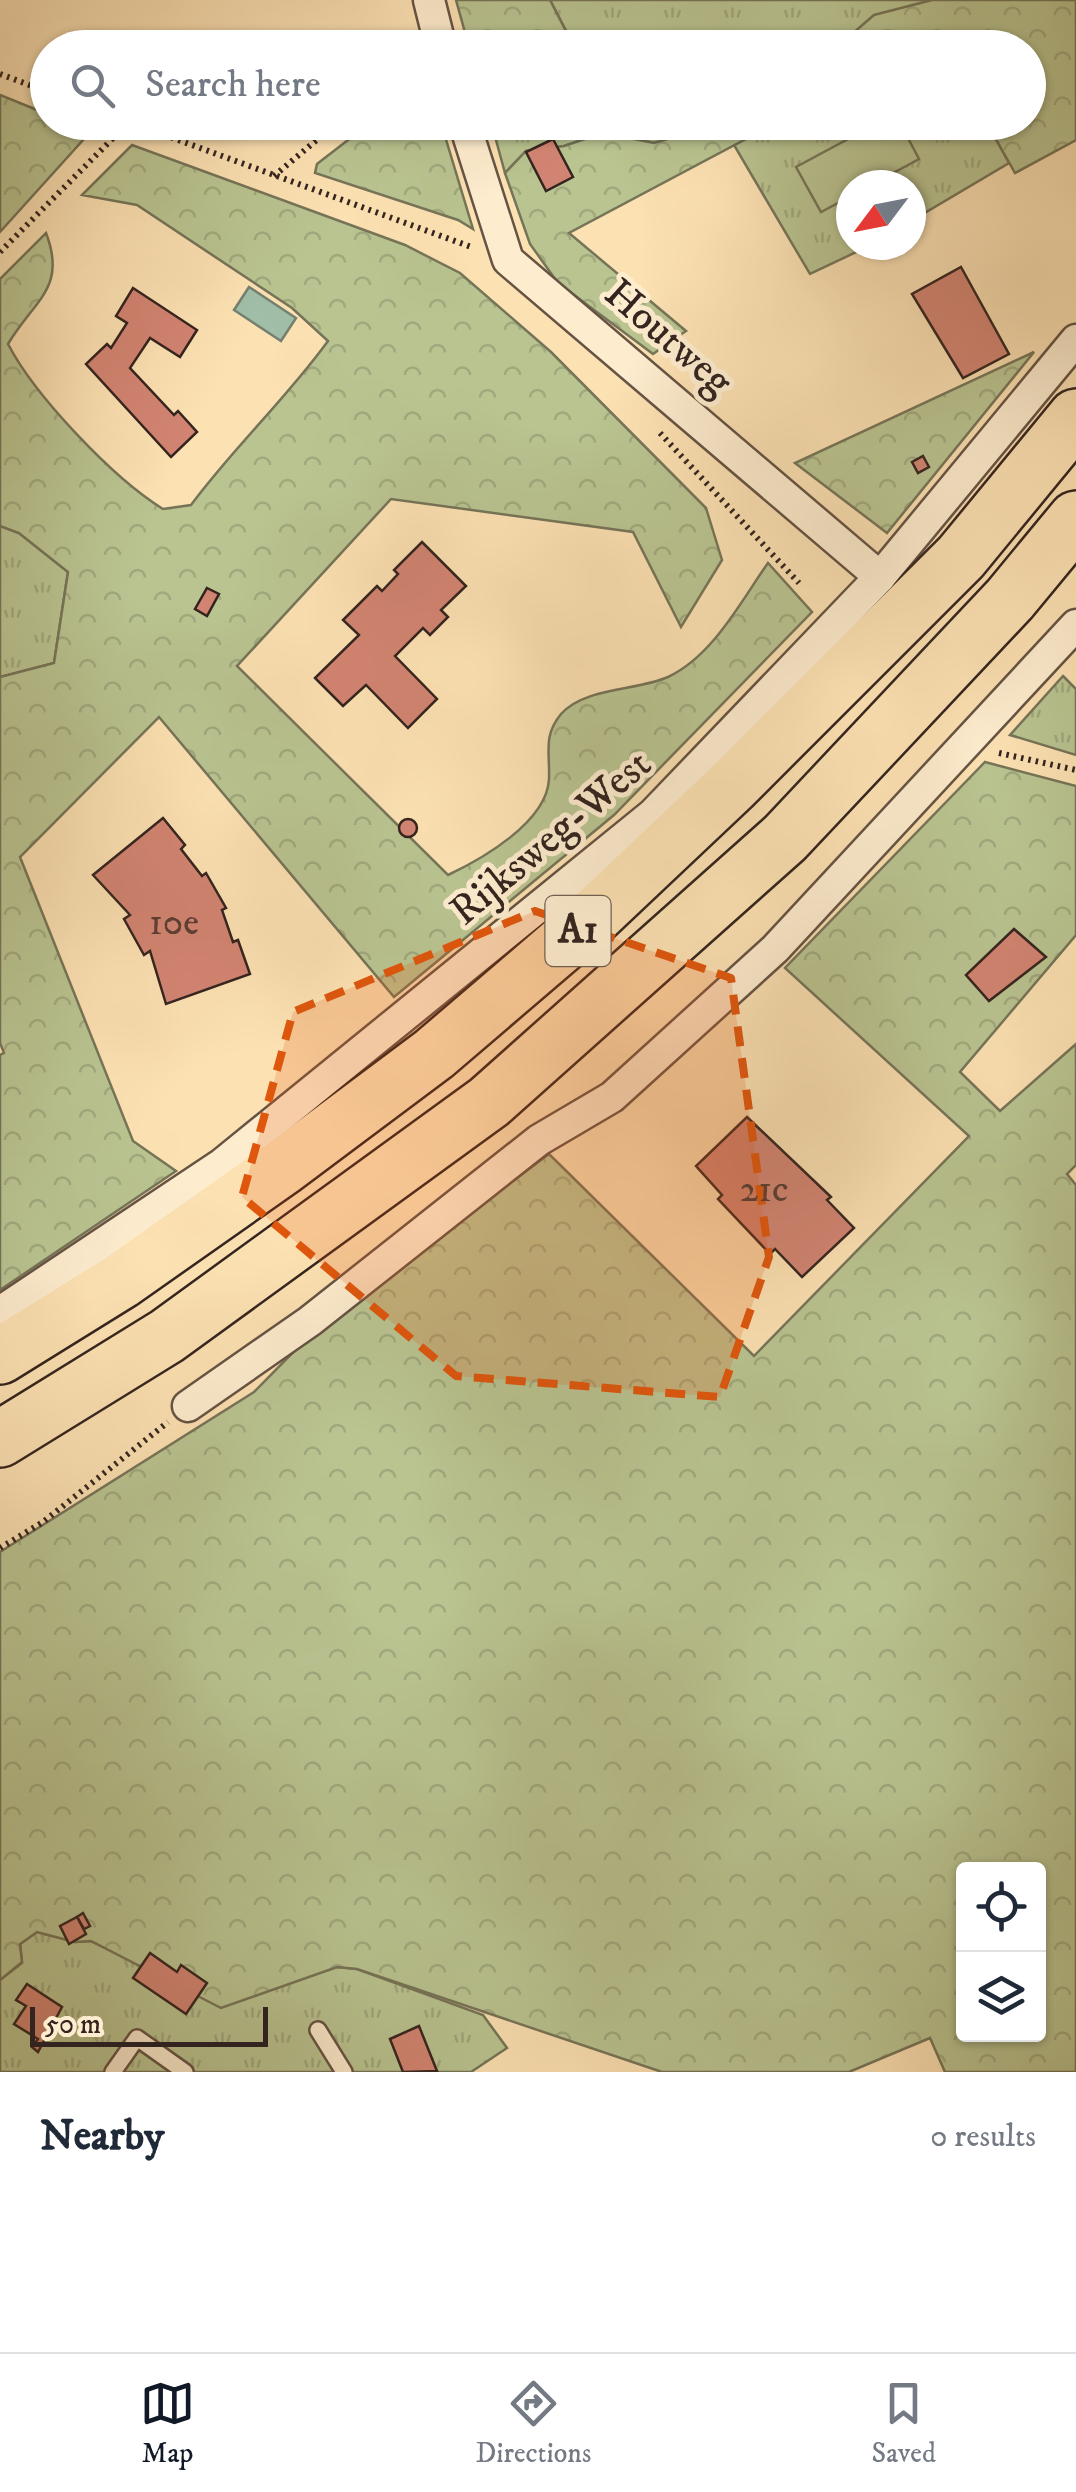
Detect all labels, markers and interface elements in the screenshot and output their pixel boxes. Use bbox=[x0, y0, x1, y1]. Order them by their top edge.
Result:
search box bbox=[30, 30, 1046, 140]
icon: search bbox=[65, 58, 120, 113]
text: Search here bbox=[145, 61, 321, 109]
north arrow bbox=[836, 170, 926, 260]
street label: Houtweg bbox=[593, 268, 743, 408]
street label: Rijksweg-West bbox=[440, 739, 662, 937]
road number: A1 bbox=[546, 896, 610, 966]
house number: 10e bbox=[149, 899, 199, 947]
house number: 21c bbox=[740, 1166, 788, 1214]
map controls bbox=[956, 1862, 1046, 2042]
button: locate bbox=[956, 1862, 1046, 1952]
button: layers bbox=[956, 1952, 1046, 2042]
scale bar bbox=[30, 2002, 268, 2046]
text: 50 m bbox=[45, 2007, 101, 2042]
text: Nearby bbox=[40, 2111, 164, 2163]
text: 0 results bbox=[930, 2117, 1036, 2157]
tab: Map bbox=[140, 2376, 195, 2471]
tab: Directions bbox=[475, 2376, 591, 2471]
tab: Saved bbox=[872, 2376, 936, 2471]

